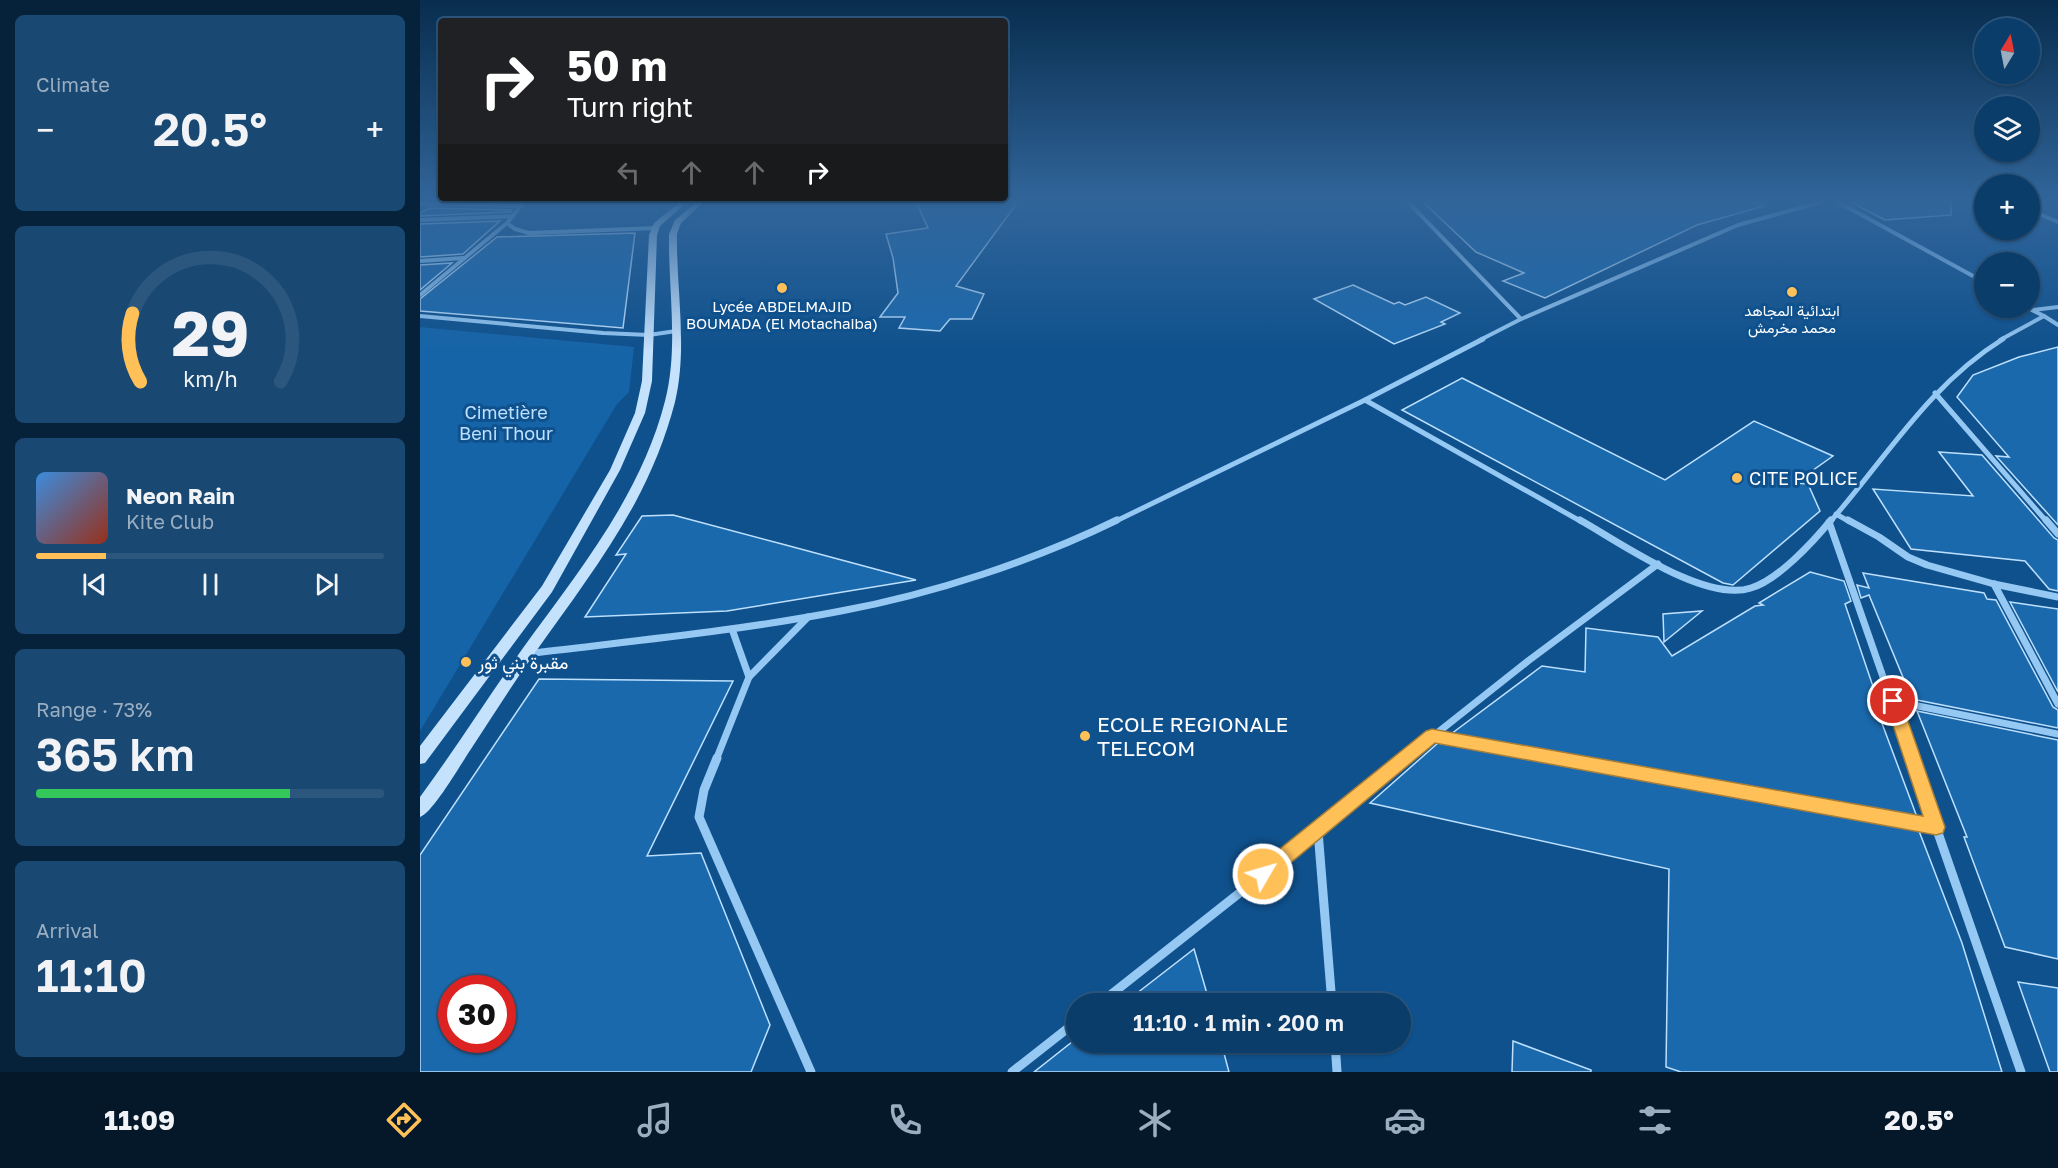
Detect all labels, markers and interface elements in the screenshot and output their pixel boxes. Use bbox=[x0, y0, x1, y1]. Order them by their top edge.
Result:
north arrow bbox=[1974, 18, 2040, 84]
map controls bbox=[1974, 18, 2040, 318]
text: 50 m bbox=[567, 40, 667, 90]
icon: right bbox=[468, 42, 546, 120]
text: Climate bbox=[36, 72, 110, 96]
text: Turn right bbox=[567, 91, 693, 123]
button: layers bbox=[1974, 96, 2040, 162]
text: 20.5° bbox=[153, 102, 267, 156]
text: − bbox=[36, 110, 54, 149]
text: + bbox=[366, 110, 384, 149]
icon: left bbox=[612, 156, 645, 189]
icon: ahead bbox=[675, 156, 708, 189]
icon: ahead bbox=[738, 156, 771, 189]
icon: right bbox=[801, 156, 834, 189]
button: + bbox=[1974, 174, 2040, 240]
button: − bbox=[1974, 252, 2040, 318]
marker: Lycée ABDELMAJID BOUMADA (El Motachaiba) bbox=[775, 281, 789, 295]
marker: ابتدائية المجاهد محمد مخرمش bbox=[1785, 285, 1799, 299]
text: 29 bbox=[171, 295, 249, 370]
place label: Lycée ABDELMAJID BOUMADA (El Motachaiba) bbox=[686, 297, 878, 332]
place label: ابتدائية المجاهد محمد مخرمش bbox=[1744, 301, 1840, 338]
text: km/h bbox=[183, 366, 237, 392]
park label: Cimetière Beni Thour bbox=[459, 401, 553, 444]
place label: CITE POLICE bbox=[1749, 467, 1858, 489]
marker: CITE POLICE bbox=[1730, 471, 1744, 485]
text: Neon Rain bbox=[126, 482, 235, 509]
text: Kite Club bbox=[126, 509, 214, 533]
icon: previous bbox=[78, 568, 111, 601]
icon: pause bbox=[194, 568, 227, 601]
icon: next bbox=[310, 568, 343, 601]
place label: مقبرة بني ثور bbox=[477, 651, 568, 678]
marker: مقبرة بني ثور bbox=[459, 655, 473, 669]
pin bbox=[1867, 675, 1918, 726]
icon: arrive bbox=[1876, 684, 1909, 717]
text: Range · 73% bbox=[36, 697, 152, 721]
place label: ECOLE REGIONALE TELECOM bbox=[1097, 711, 1288, 761]
text: 365 km bbox=[36, 727, 195, 781]
marker: ECOLE REGIONALE TELECOM bbox=[1078, 729, 1092, 743]
position arrow bbox=[1231, 842, 1295, 906]
text: Arrival bbox=[36, 918, 99, 942]
text: 11:10 bbox=[36, 948, 147, 1002]
speed limit sign: 30 bbox=[438, 975, 516, 1053]
text: 11:10 · 1 min · 200 m bbox=[1133, 1009, 1344, 1036]
icon: directions bbox=[383, 1099, 425, 1141]
icon: music bbox=[634, 1099, 676, 1141]
icon: phone bbox=[884, 1099, 926, 1141]
icon: climate bbox=[1134, 1099, 1176, 1141]
icon: car bbox=[1384, 1099, 1426, 1141]
icon: filters bbox=[1634, 1099, 1676, 1141]
text: 11:09 bbox=[104, 1104, 175, 1136]
text: 20.5° bbox=[1884, 1104, 1954, 1136]

